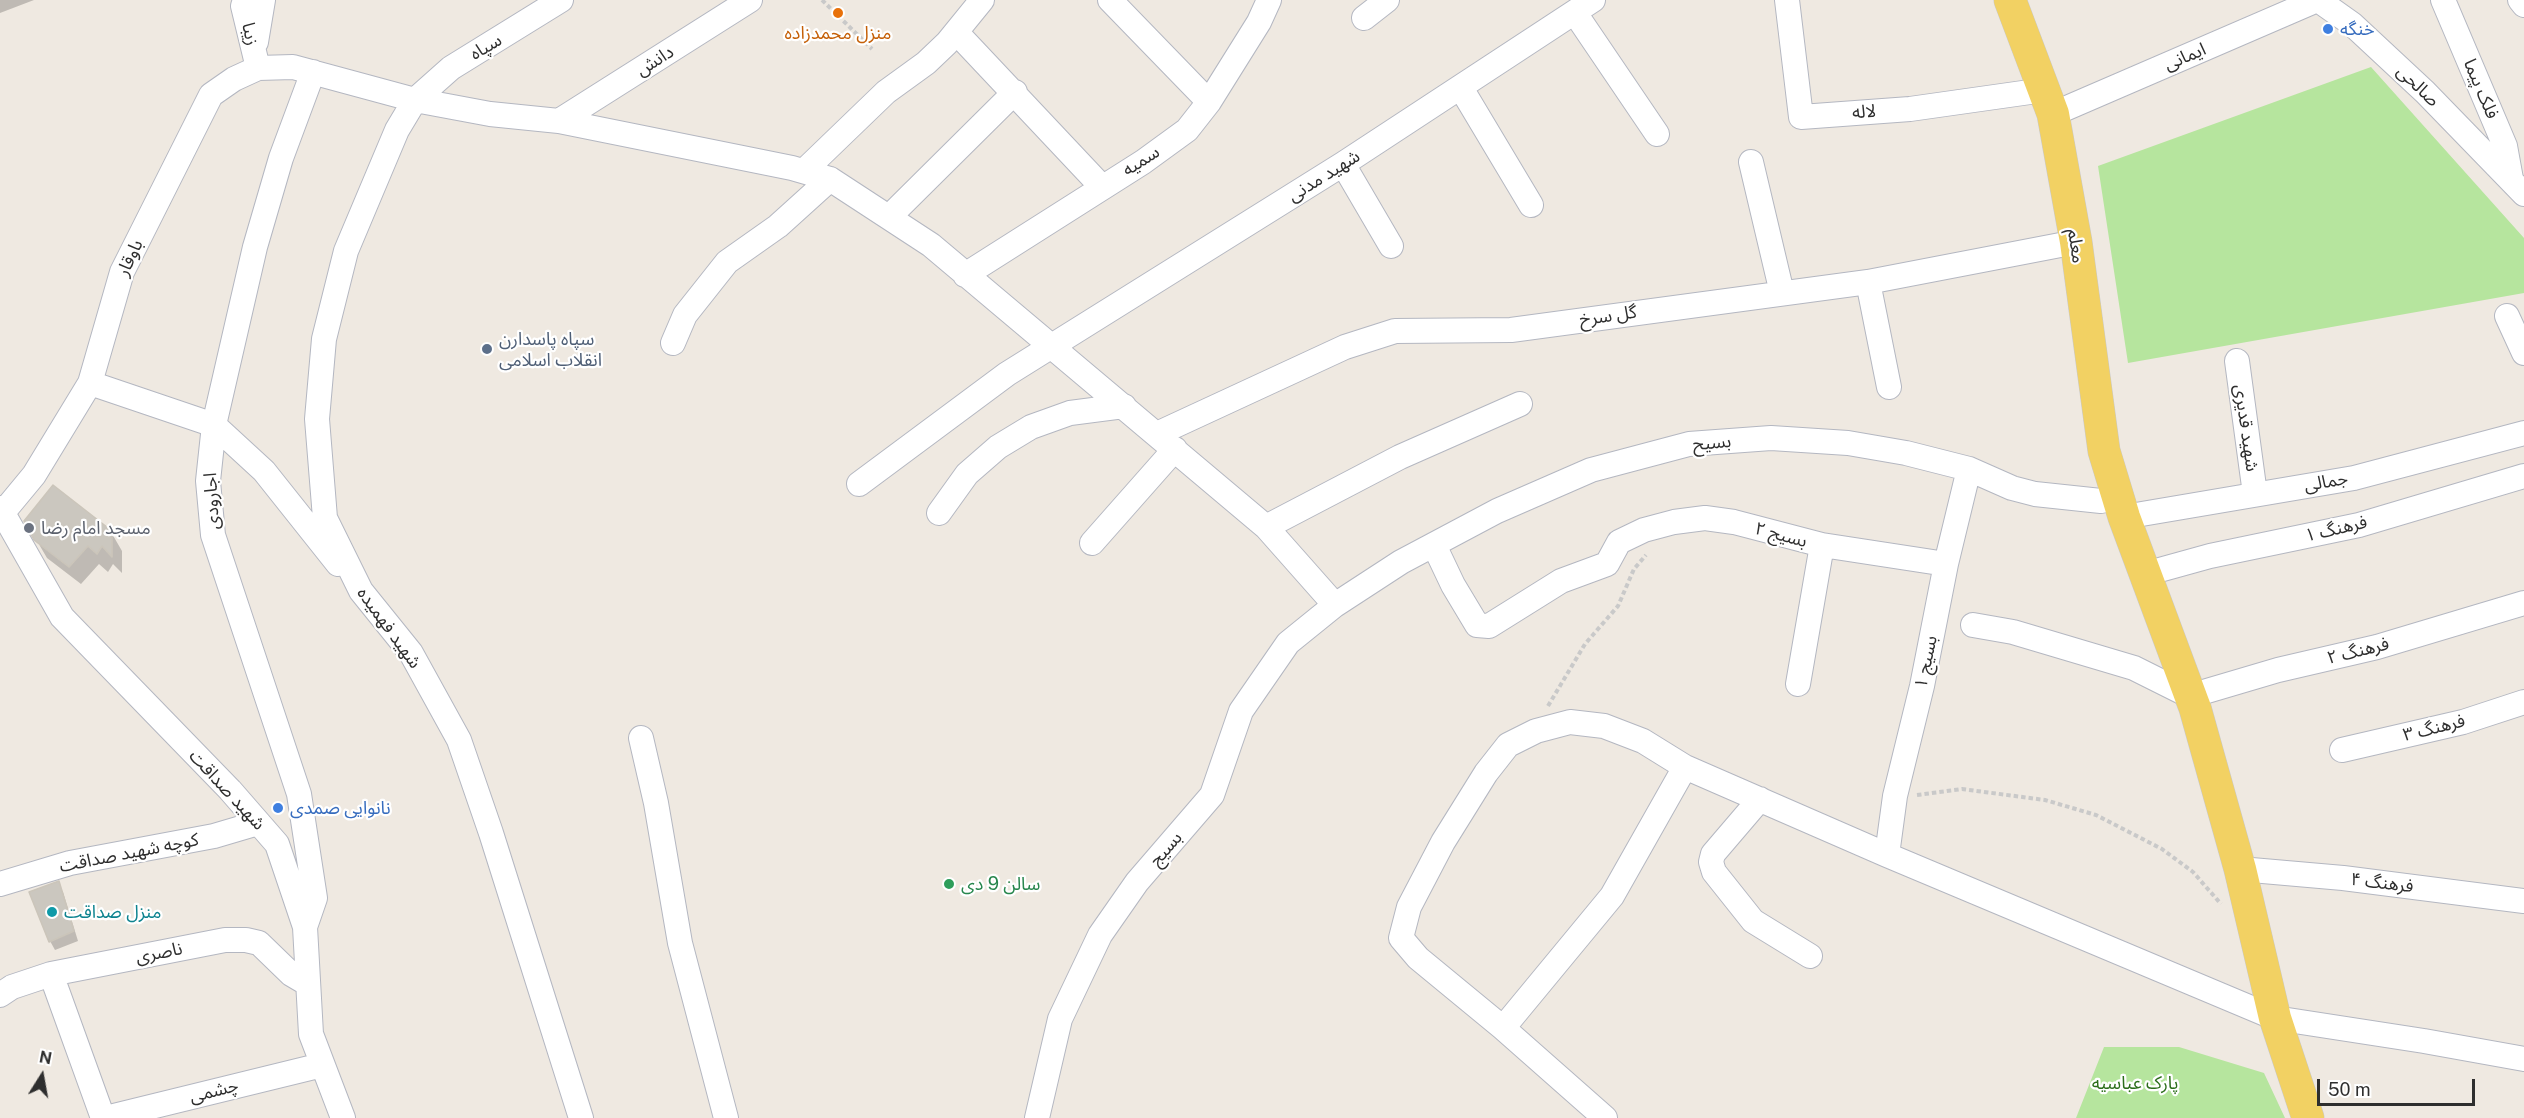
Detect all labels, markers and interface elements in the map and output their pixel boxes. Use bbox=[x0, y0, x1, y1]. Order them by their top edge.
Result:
marker: منزل محمدزاده bbox=[831, 6, 845, 20]
place label: خنگه bbox=[2340, 18, 2375, 40]
street label: زیبا bbox=[237, 20, 263, 48]
place label: منزل محمدزاده bbox=[785, 22, 891, 44]
marker: خنگه bbox=[2321, 22, 2335, 36]
street label: سپاه bbox=[466, 29, 506, 65]
street label: ایمانی bbox=[2161, 39, 2209, 75]
street label: دانش bbox=[632, 41, 678, 81]
street label: فلک پیما bbox=[2459, 56, 2503, 122]
street label: صالحی bbox=[2392, 61, 2444, 111]
street label: لاله bbox=[1851, 100, 1877, 124]
street label: سمیه bbox=[1118, 141, 1164, 181]
street label: شهید مدنی bbox=[1284, 145, 1364, 207]
street label: معلم bbox=[2063, 227, 2089, 265]
street label: باوقار bbox=[112, 236, 148, 280]
street label: گل سرخ bbox=[1578, 301, 1638, 331]
place label: سپاه پاسدارن انقلاب اسلامی bbox=[499, 328, 602, 370]
marker: سپاه پاسدارن انقلاب اسلامی bbox=[480, 342, 494, 356]
street label: شهید قدیری bbox=[2229, 383, 2263, 473]
street label: بسیح bbox=[1692, 431, 1732, 455]
street label: جمالی bbox=[2302, 468, 2350, 496]
street label: اجارودی bbox=[200, 472, 224, 530]
street label: فرهنگ ۱ bbox=[2303, 511, 2369, 547]
place label: مسجد امام رضا bbox=[41, 517, 151, 539]
street label: بسیج ۲ bbox=[1753, 518, 1809, 552]
marker: مسجد امام رضا bbox=[22, 521, 36, 535]
street label: شهید فهمیده bbox=[352, 583, 426, 673]
street label: فرهنگ ۲ bbox=[2325, 633, 2391, 669]
street label: بسیج ۱ bbox=[1910, 634, 1942, 690]
street label: فرهنگ ۳ bbox=[2401, 710, 2467, 746]
street label: شهید صداقت bbox=[184, 745, 270, 835]
place label: نانوایی صمدی bbox=[290, 797, 391, 819]
marker: نانوایی صمدی bbox=[271, 801, 285, 815]
street label: بسیج bbox=[1145, 827, 1187, 871]
street label: کوچه شهید صداقت bbox=[58, 829, 200, 877]
street label: فرهنگ ۴ bbox=[2349, 868, 2415, 898]
place label: سالن 9 دی bbox=[961, 873, 1040, 895]
marker: سالن 9 دی bbox=[942, 877, 956, 891]
place label: منزل صداقت bbox=[64, 901, 161, 923]
marker: منزل صداقت bbox=[45, 905, 59, 919]
street label: ناصری bbox=[134, 938, 184, 968]
north arrow bbox=[12, 1046, 72, 1106]
text: N bbox=[38, 1047, 53, 1068]
scale bar bbox=[2320, 1067, 2478, 1105]
park label: پارک عباسیه bbox=[2092, 1072, 2178, 1094]
street label: چشمی bbox=[187, 1075, 241, 1107]
text: 50 m bbox=[2328, 1079, 2371, 1100]

